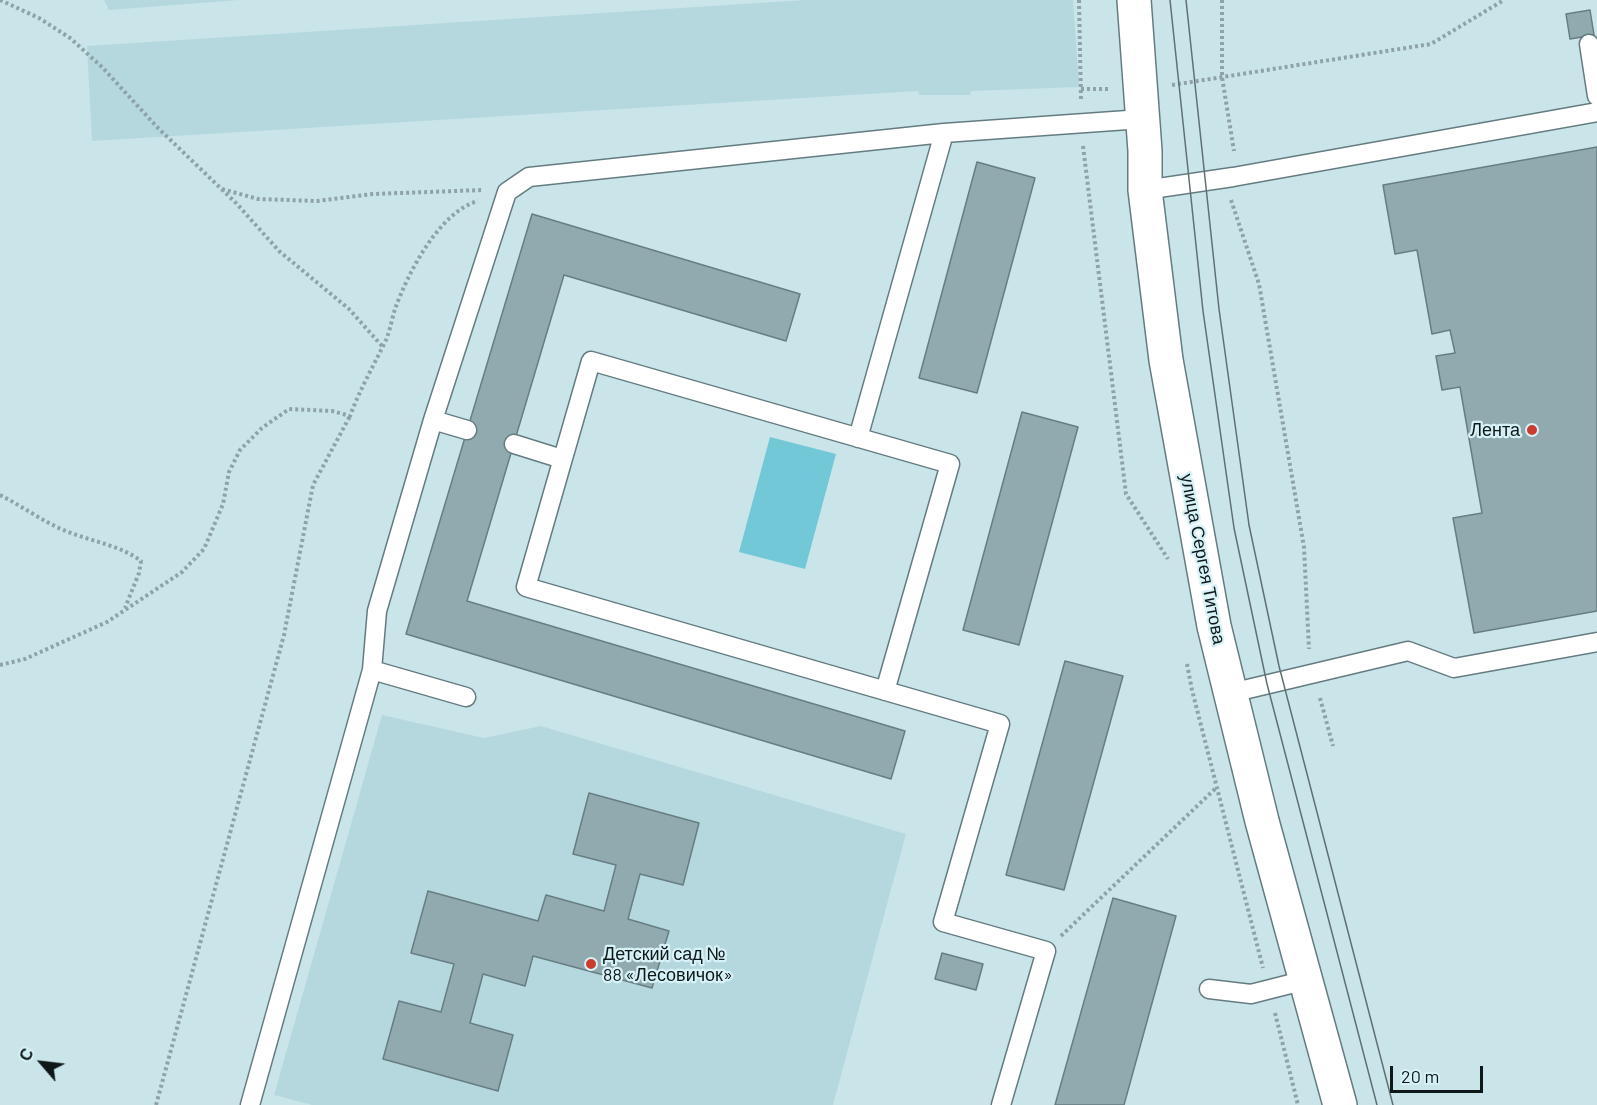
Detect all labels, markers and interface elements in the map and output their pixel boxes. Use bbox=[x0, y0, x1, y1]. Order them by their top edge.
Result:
place label: Лента bbox=[1470, 419, 1520, 441]
marker: Лента bbox=[1525, 423, 1539, 437]
street label: улица Сергея Титова bbox=[1176, 472, 1230, 646]
place label: Детский сад № 88 «Лесовичок» bbox=[603, 943, 733, 986]
marker: Детский сад № 88 «Лесовичок» bbox=[584, 957, 598, 971]
north arrow bbox=[12, 1033, 72, 1093]
text: С bbox=[15, 1045, 37, 1064]
scale bar bbox=[1393, 1054, 1486, 1092]
text: 20 m bbox=[1401, 1065, 1439, 1087]

